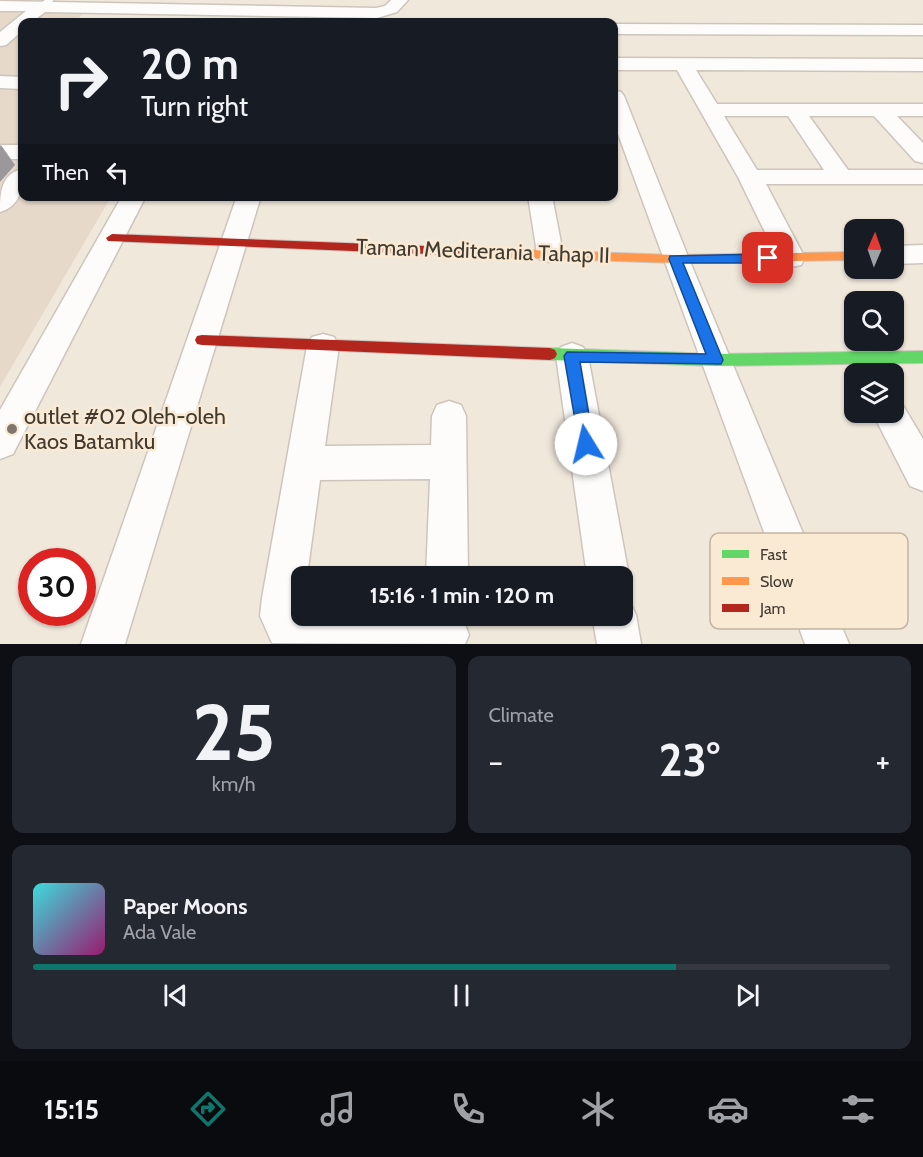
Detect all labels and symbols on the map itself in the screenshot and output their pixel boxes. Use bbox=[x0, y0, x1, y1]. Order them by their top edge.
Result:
north arrow bbox=[844, 219, 904, 279]
pin bbox=[742, 232, 793, 283]
street label: Taman Mediterania Tahap II bbox=[356, 233, 610, 269]
place label: outlet #02 Oleh-oleh Kaos Batamku bbox=[24, 403, 226, 455]
position arrow bbox=[554, 412, 618, 476]
marker: outlet #02 Oleh-oleh Kaos Batamku bbox=[5, 422, 19, 436]
legend bbox=[710, 533, 908, 629]
text: Fast bbox=[760, 545, 788, 564]
speed limit sign: 30 bbox=[18, 548, 96, 626]
text: Slow bbox=[760, 572, 794, 591]
text: Jam bbox=[759, 599, 786, 618]

